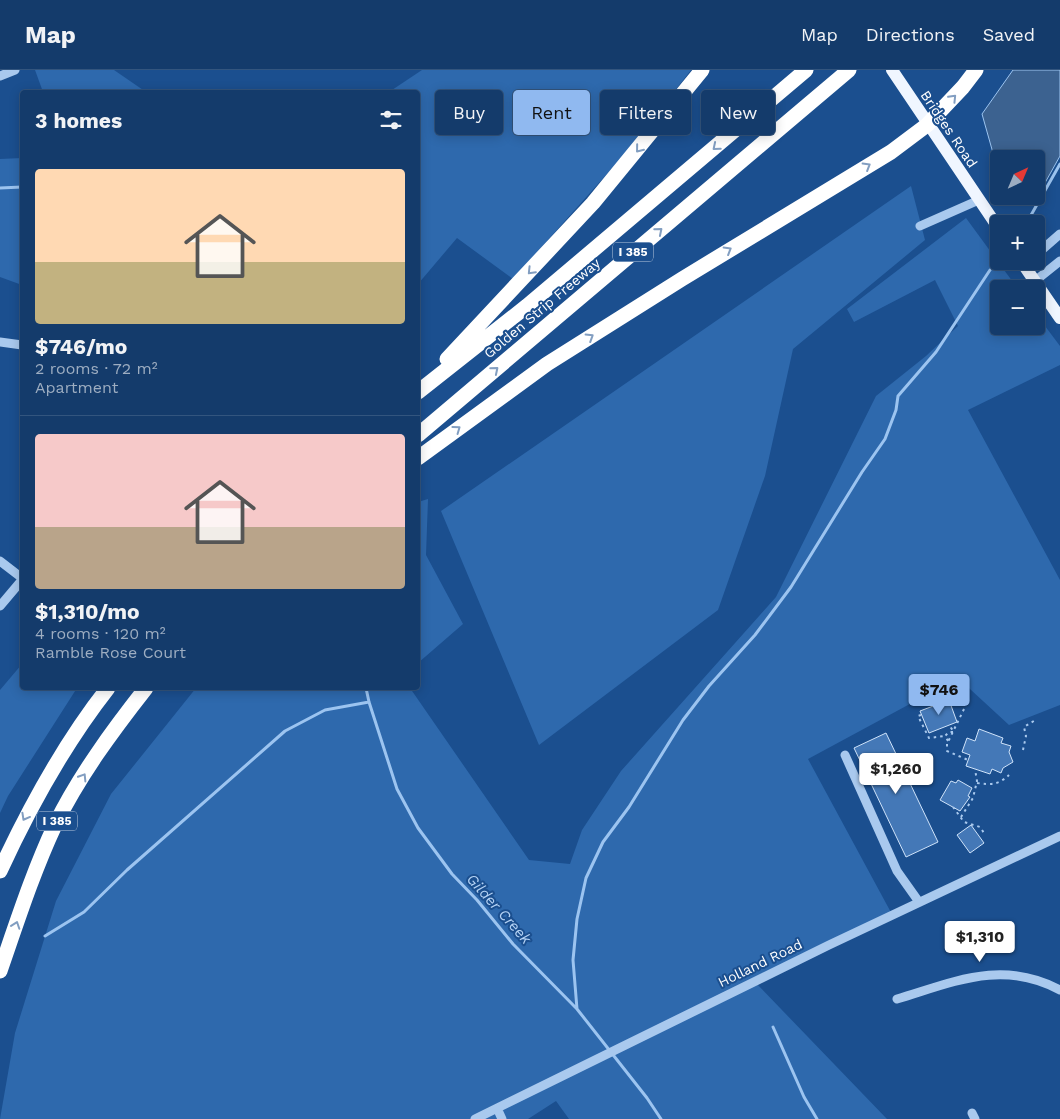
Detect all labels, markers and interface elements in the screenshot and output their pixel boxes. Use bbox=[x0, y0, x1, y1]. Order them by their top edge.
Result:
text: Map bbox=[25, 21, 76, 49]
text: Map bbox=[801, 24, 838, 45]
text: Directions bbox=[866, 24, 955, 45]
text: Saved bbox=[983, 24, 1035, 45]
street label: Bridges Road bbox=[917, 88, 981, 170]
chip: Buy bbox=[435, 90, 503, 135]
chip: Rent bbox=[513, 90, 590, 135]
chip: Filters bbox=[600, 90, 691, 135]
chip: New bbox=[701, 90, 775, 135]
one-way arrow bbox=[947, 95, 956, 104]
icon: filters bbox=[377, 106, 405, 134]
text: 3 homes bbox=[35, 108, 122, 133]
one-way arrow bbox=[712, 141, 721, 150]
one-way arrow bbox=[636, 143, 644, 152]
north arrow bbox=[990, 150, 1045, 205]
map controls bbox=[990, 150, 1045, 335]
one-way arrow bbox=[861, 163, 870, 173]
icon: home bbox=[175, 201, 265, 291]
button: + bbox=[990, 215, 1045, 270]
one-way arrow bbox=[653, 227, 662, 236]
road number: I 385 bbox=[613, 242, 653, 262]
one-way arrow bbox=[723, 247, 732, 257]
street label: Golden Strip Freeway bbox=[481, 254, 604, 361]
one-way arrow bbox=[528, 265, 537, 274]
button: − bbox=[990, 280, 1045, 335]
one-way arrow bbox=[585, 333, 594, 343]
text: $746/mo bbox=[35, 334, 127, 359]
text: 2 rooms · 72 m² bbox=[35, 359, 158, 378]
one-way arrow bbox=[489, 366, 498, 375]
text: Apartment bbox=[35, 378, 118, 397]
one-way arrow bbox=[451, 426, 461, 435]
icon: home bbox=[175, 467, 265, 557]
text: $1,310/mo bbox=[35, 599, 140, 624]
text: 4 rooms · 120 m² bbox=[35, 624, 166, 643]
text: Ramble Rose Court bbox=[35, 643, 186, 662]
pin: $746 bbox=[909, 674, 969, 716]
text: $746 bbox=[920, 680, 958, 699]
pin: $1,260 bbox=[855, 752, 937, 795]
text: $1,260 bbox=[870, 759, 922, 778]
one-way arrow bbox=[77, 774, 86, 783]
road number: I 385 bbox=[37, 811, 77, 830]
one-way arrow bbox=[22, 812, 32, 821]
water label: Gilder Creek bbox=[463, 870, 536, 948]
pin: $1,310 bbox=[939, 920, 1021, 963]
one-way arrow bbox=[10, 921, 20, 930]
text: $1,310 bbox=[956, 927, 1004, 946]
street label: Holland Road bbox=[715, 936, 805, 990]

